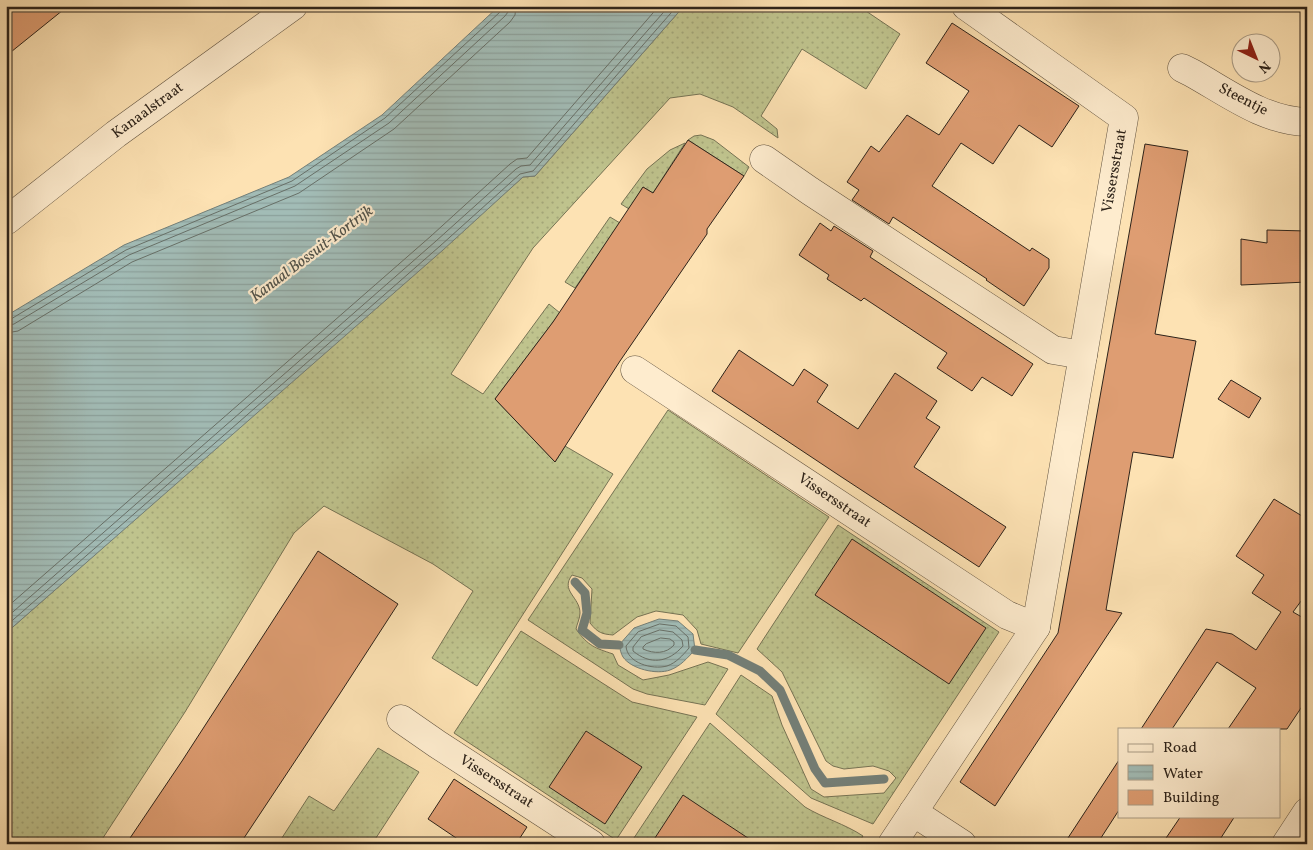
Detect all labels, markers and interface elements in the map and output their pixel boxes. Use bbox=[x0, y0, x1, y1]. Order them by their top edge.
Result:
north arrow bbox=[1230, 32, 1280, 82]
text: N bbox=[1254, 56, 1274, 77]
street label: Kanaalstraat bbox=[108, 78, 188, 144]
street label: Steentje bbox=[1215, 79, 1271, 121]
street label: Vissersstraat bbox=[1097, 127, 1133, 215]
water label: Kanaal Bossuit-Kortrijk bbox=[246, 200, 378, 308]
street label: Vissersstraat bbox=[793, 469, 875, 533]
legend bbox=[1118, 728, 1280, 818]
text: Road bbox=[1163, 738, 1197, 759]
street label: Vissersstraat bbox=[455, 750, 537, 814]
text: Water bbox=[1163, 764, 1203, 785]
text: Building bbox=[1163, 788, 1220, 809]

